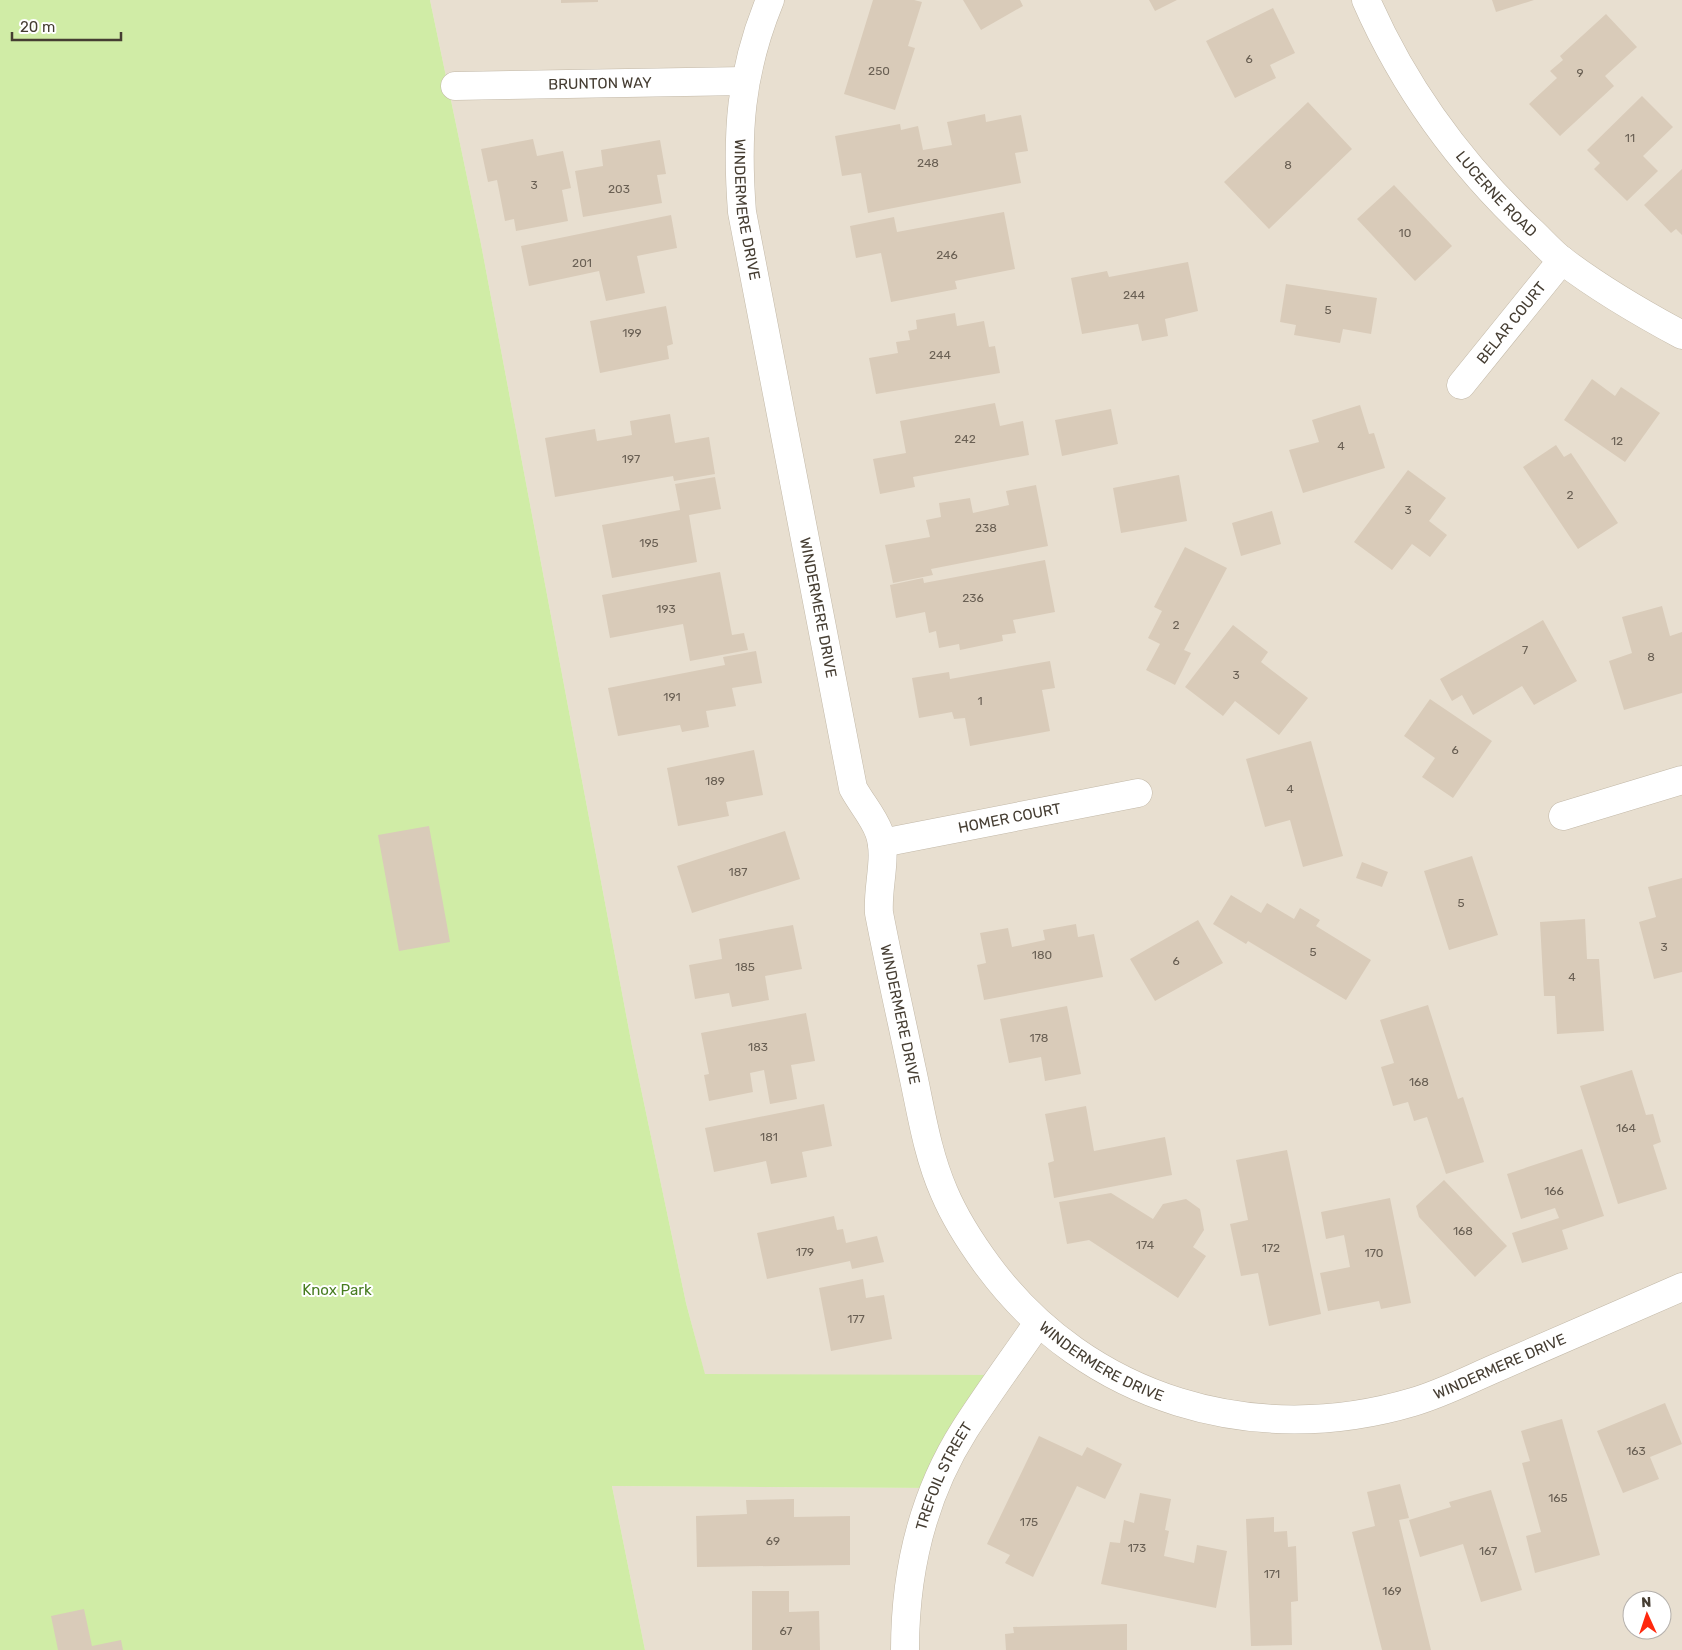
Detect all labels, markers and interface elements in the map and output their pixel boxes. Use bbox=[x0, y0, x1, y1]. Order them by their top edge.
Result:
scale bar bbox=[12, 10, 121, 42]
text: 20 m bbox=[20, 18, 55, 36]
house number: 6 bbox=[1245, 52, 1253, 66]
house number: 250 bbox=[868, 64, 890, 78]
house number: 9 bbox=[1576, 66, 1584, 80]
street label: BRUNTON WAY bbox=[548, 74, 652, 93]
house number: 11 bbox=[1625, 131, 1635, 145]
street label: WINDERMERE DRIVE bbox=[731, 138, 764, 282]
street label: LUCERNE ROAD bbox=[1452, 147, 1541, 241]
house number: 248 bbox=[917, 156, 939, 170]
house number: 8 bbox=[1284, 158, 1292, 172]
house number: 3 bbox=[530, 178, 538, 192]
house number: 203 bbox=[608, 182, 630, 196]
house number: 10 bbox=[1399, 226, 1411, 240]
house number: 246 bbox=[936, 248, 958, 262]
house number: 201 bbox=[572, 256, 592, 270]
street label: BELAR COURT bbox=[1473, 278, 1550, 367]
house number: 244 bbox=[1123, 288, 1145, 302]
house number: 5 bbox=[1324, 303, 1332, 317]
house number: 199 bbox=[622, 326, 642, 340]
house number: 244 bbox=[929, 348, 951, 362]
house number: 242 bbox=[954, 432, 976, 446]
house number: 12 bbox=[1611, 434, 1623, 448]
house number: 4 bbox=[1337, 439, 1345, 453]
house number: 197 bbox=[622, 452, 640, 466]
house number: 2 bbox=[1566, 488, 1574, 502]
house number: 3 bbox=[1404, 503, 1412, 517]
house number: 238 bbox=[975, 521, 997, 535]
house number: 195 bbox=[639, 536, 659, 550]
street label: WINDERMERE DRIVE bbox=[796, 536, 841, 679]
house number: 236 bbox=[962, 591, 984, 605]
house number: 193 bbox=[656, 602, 676, 616]
house number: 2 bbox=[1172, 618, 1180, 632]
house number: 7 bbox=[1522, 643, 1528, 657]
house number: 8 bbox=[1647, 650, 1655, 664]
house number: 3 bbox=[1232, 668, 1240, 682]
house number: 191 bbox=[663, 690, 681, 704]
house number: 1 bbox=[977, 694, 983, 708]
house number: 6 bbox=[1451, 743, 1459, 757]
house number: 189 bbox=[705, 774, 725, 788]
house number: 4 bbox=[1286, 782, 1294, 796]
street label: HOMER COURT bbox=[957, 799, 1063, 837]
house number: 187 bbox=[729, 865, 747, 879]
house number: 5 bbox=[1457, 896, 1465, 910]
house number: 3 bbox=[1660, 940, 1668, 954]
street label: WINDERMERE DRIVE bbox=[876, 943, 924, 1086]
house number: 5 bbox=[1309, 945, 1317, 959]
house number: 180 bbox=[1032, 948, 1052, 962]
house number: 6 bbox=[1172, 954, 1180, 968]
house number: 185 bbox=[735, 960, 755, 974]
house number: 4 bbox=[1568, 970, 1576, 984]
house number: 178 bbox=[1030, 1031, 1048, 1045]
house number: 183 bbox=[748, 1040, 768, 1054]
house number: 168 bbox=[1409, 1075, 1429, 1089]
house number: 164 bbox=[1616, 1121, 1636, 1135]
house number: 181 bbox=[760, 1130, 778, 1144]
house number: 166 bbox=[1544, 1184, 1564, 1198]
house number: 168 bbox=[1453, 1224, 1473, 1238]
house number: 174 bbox=[1136, 1238, 1155, 1252]
house number: 172 bbox=[1262, 1241, 1280, 1255]
house number: 179 bbox=[796, 1245, 814, 1259]
house number: 170 bbox=[1365, 1246, 1383, 1260]
park label: Knox Park bbox=[302, 1281, 372, 1299]
house number: 177 bbox=[847, 1312, 865, 1326]
street label: WINDERMERE DRIVE bbox=[1035, 1318, 1166, 1405]
street label: WINDERMERE DRIVE bbox=[1431, 1330, 1569, 1403]
street label: TREFOIL STREET bbox=[912, 1418, 976, 1532]
house number: 163 bbox=[1626, 1444, 1646, 1458]
house number: 165 bbox=[1548, 1491, 1568, 1505]
house number: 175 bbox=[1020, 1515, 1038, 1529]
house number: 69 bbox=[766, 1534, 780, 1548]
house number: 173 bbox=[1128, 1541, 1146, 1555]
house number: 167 bbox=[1479, 1544, 1497, 1558]
house number: 171 bbox=[1264, 1567, 1280, 1581]
house number: 169 bbox=[1382, 1584, 1402, 1598]
north arrow bbox=[1622, 1590, 1672, 1640]
text: N bbox=[1641, 1594, 1652, 1611]
house number: 67 bbox=[779, 1624, 793, 1638]

